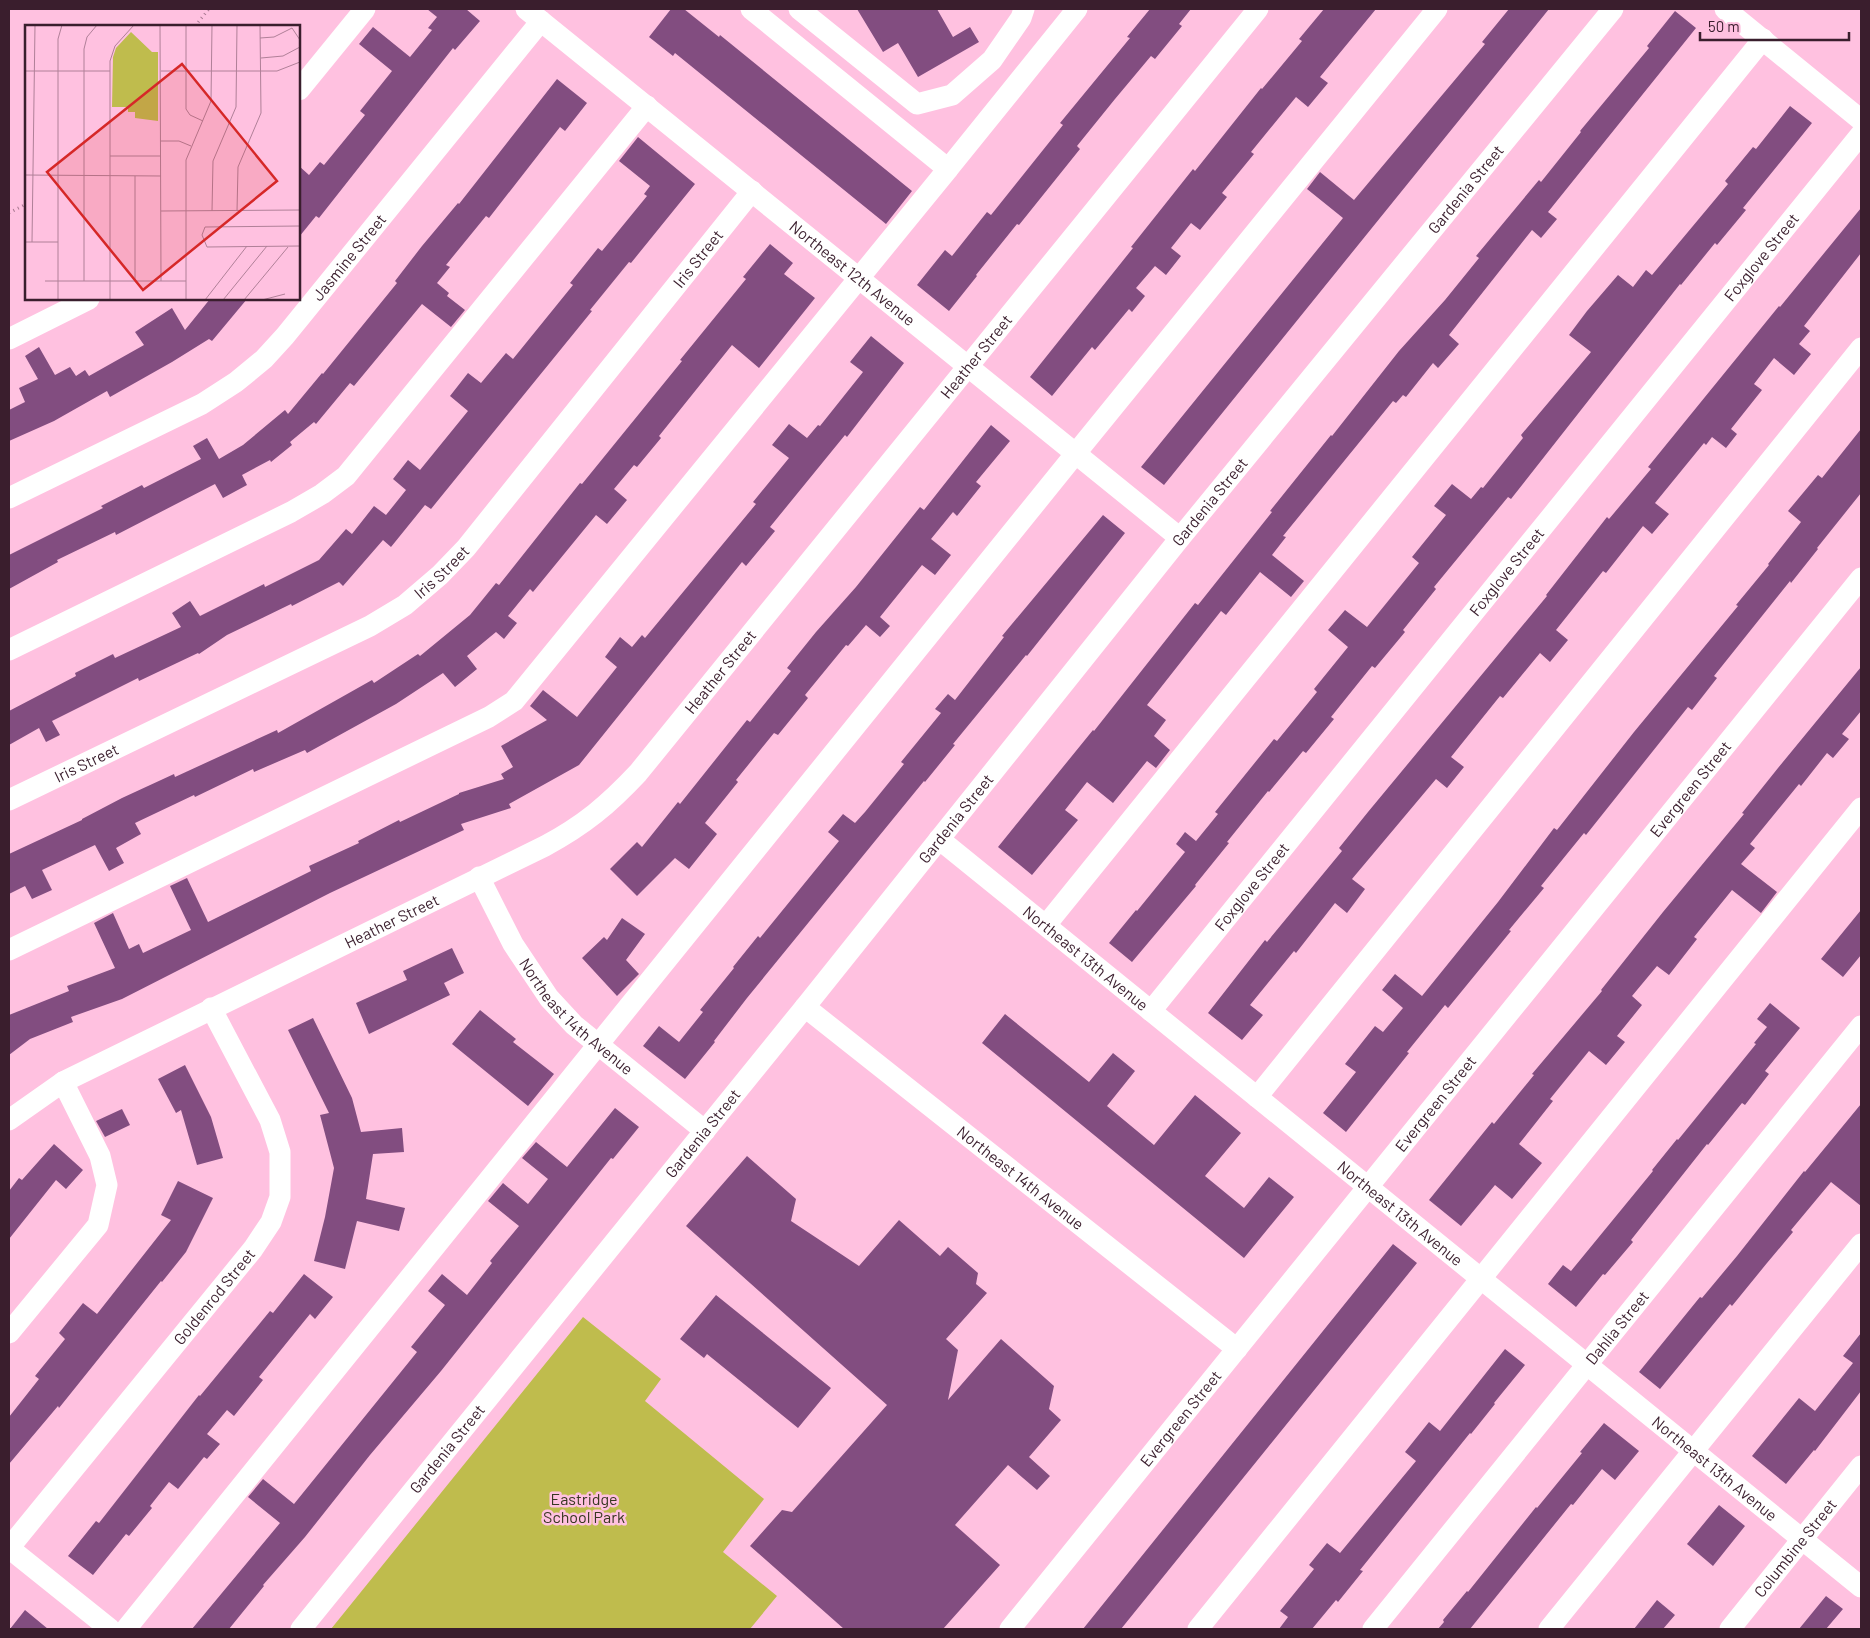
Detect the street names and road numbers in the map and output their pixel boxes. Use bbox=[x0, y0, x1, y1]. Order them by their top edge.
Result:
street label: Gardenia Street bbox=[1423, 141, 1507, 237]
street label: Foxglove Street bbox=[1720, 209, 1802, 305]
street label: Jasmine Street bbox=[308, 210, 390, 304]
street label: Northeast 12th Avenue bbox=[786, 216, 919, 329]
street label: Iris Street bbox=[669, 226, 726, 291]
street label: Heather Street bbox=[936, 310, 1015, 402]
street label: Gardenia Street bbox=[1168, 453, 1251, 549]
street label: Foxglove Street bbox=[1465, 524, 1547, 619]
street label: Iris Street bbox=[410, 541, 473, 602]
street label: Heather Street bbox=[680, 626, 760, 717]
street label: Evergreen Street bbox=[1645, 737, 1734, 840]
street label: Iris Street bbox=[51, 739, 121, 786]
street label: Gardenia Street bbox=[914, 770, 997, 867]
street label: Foxglove Street bbox=[1210, 838, 1293, 934]
street label: Heather Street bbox=[341, 890, 442, 952]
street label: Northeast 13th Avenue bbox=[1020, 901, 1153, 1014]
street label: Northeast 14th Avenue bbox=[516, 954, 637, 1078]
street label: Evergreen Street bbox=[1390, 1051, 1480, 1155]
street label: Gardenia Street bbox=[661, 1085, 744, 1181]
street label: Northeast 14th Avenue bbox=[954, 1121, 1088, 1233]
street label: Northeast 13th Avenue bbox=[1334, 1156, 1467, 1269]
street label: Goldenrod Street bbox=[169, 1244, 259, 1348]
street label: Dahlia Street bbox=[1581, 1286, 1652, 1368]
street label: Evergreen Street bbox=[1136, 1366, 1225, 1470]
street label: Gardenia Street bbox=[405, 1400, 488, 1497]
street label: Northeast 13th Avenue bbox=[1649, 1412, 1782, 1524]
street label: Columbine Street bbox=[1750, 1495, 1840, 1601]

